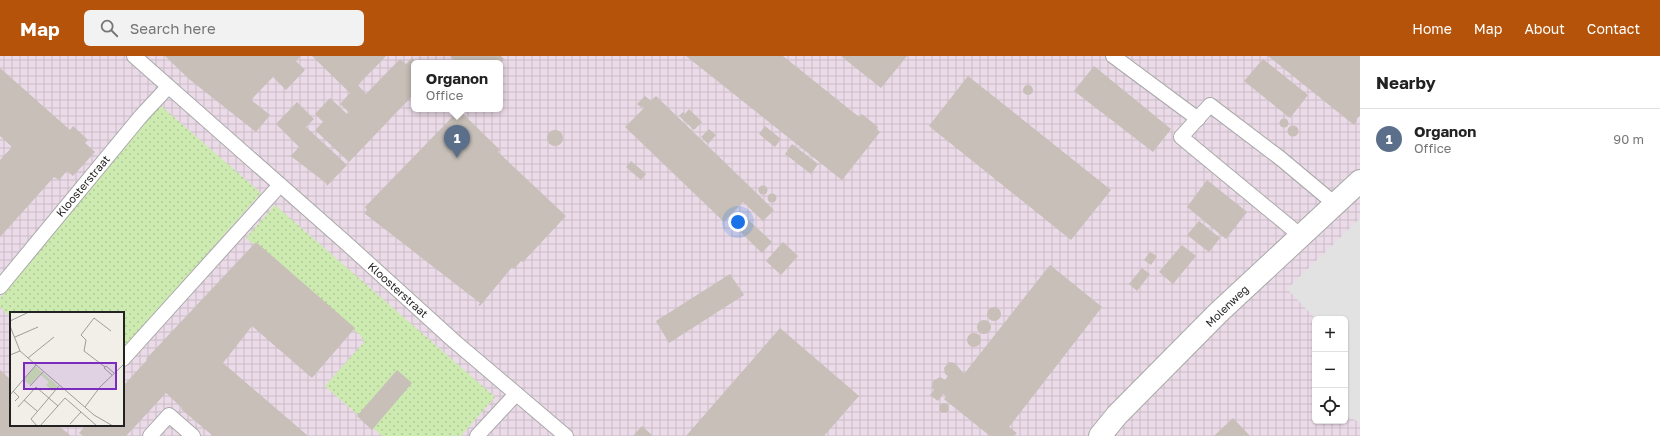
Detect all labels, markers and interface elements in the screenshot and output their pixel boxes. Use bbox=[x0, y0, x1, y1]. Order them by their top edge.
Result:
search box bbox=[84, 10, 364, 46]
text: Map bbox=[20, 17, 60, 40]
icon: search bbox=[98, 17, 120, 39]
text: Search here bbox=[130, 19, 216, 37]
text: Home bbox=[1412, 20, 1452, 37]
text: Map bbox=[1474, 20, 1502, 37]
text: About bbox=[1524, 20, 1565, 37]
text: Contact bbox=[1587, 20, 1640, 37]
popup bbox=[411, 60, 503, 112]
text: Organon bbox=[426, 69, 488, 87]
text: Nearby bbox=[1376, 72, 1436, 93]
text: Office bbox=[426, 87, 463, 103]
text: Organon bbox=[1414, 122, 1476, 140]
pin: 1 bbox=[444, 125, 470, 158]
text: 1 bbox=[1386, 131, 1392, 147]
text: 90 m bbox=[1613, 131, 1644, 147]
text: Office bbox=[1414, 140, 1451, 156]
street label: Kloosterstraat bbox=[53, 152, 112, 219]
your location bbox=[728, 212, 748, 232]
street label: Kloosterstraat bbox=[366, 259, 431, 320]
street label: Molenweg bbox=[1203, 282, 1251, 329]
inset map bbox=[10, 312, 124, 426]
map controls bbox=[1312, 316, 1348, 424]
button: + bbox=[1312, 316, 1348, 352]
button: − bbox=[1312, 352, 1348, 388]
button: locate bbox=[1312, 388, 1348, 424]

